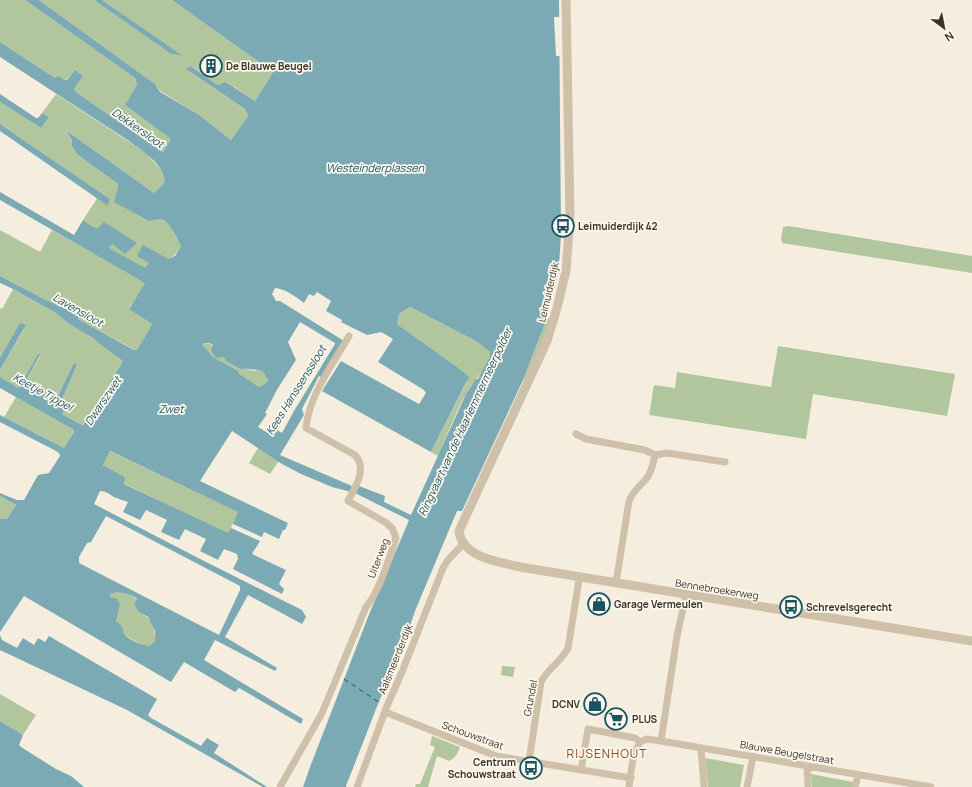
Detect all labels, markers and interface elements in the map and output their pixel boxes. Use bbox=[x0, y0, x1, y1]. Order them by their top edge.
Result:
north arrow bbox=[924, 8, 964, 48]
text: N bbox=[942, 28, 957, 45]
building icon: De Blauwe Beugel bbox=[198, 53, 224, 79]
place label: De Blauwe Beugel bbox=[226, 59, 312, 73]
water label: Dekkersloot bbox=[109, 104, 169, 152]
water label: Westeinderplassen bbox=[326, 160, 424, 175]
bus stop icon: Leimuiderdijk 42 bbox=[550, 213, 576, 239]
place label: Leimuiderdijk 42 bbox=[578, 219, 658, 233]
street label: Leimuiderdijk bbox=[534, 260, 562, 323]
water label: Lavensloot bbox=[50, 289, 107, 331]
water label: Ringvaart van de Haarlemmermeerpolder bbox=[414, 323, 516, 518]
water label: Kees Hanssenssloot bbox=[262, 341, 330, 437]
water label: Keetje Tippel bbox=[11, 369, 77, 415]
water label: Dwarszwet bbox=[81, 372, 125, 428]
water label: Zwet bbox=[158, 401, 185, 416]
street label: Uiterweg bbox=[364, 536, 392, 580]
street label: Bennebroekerweg bbox=[674, 575, 760, 603]
shop icon: Garage Vermeulen bbox=[586, 591, 612, 617]
bus stop icon: Schrevelsgerecht bbox=[778, 594, 804, 620]
place label: Garage Vermeulen bbox=[614, 597, 703, 611]
place label: Schrevelsgerecht bbox=[806, 600, 892, 614]
street label: Aalsmeerderdijk bbox=[375, 621, 416, 696]
street label: Grundel bbox=[520, 679, 540, 717]
shop icon: DCNV bbox=[582, 691, 608, 717]
place label: DCNV bbox=[552, 697, 581, 711]
supermarket icon: PLUS bbox=[603, 706, 629, 732]
place label: PLUS bbox=[632, 712, 658, 726]
street label: Schouwstraat bbox=[440, 717, 506, 753]
street label: Blauwe Beugelstraat bbox=[739, 737, 835, 767]
district label: RIJSENHOUT bbox=[567, 745, 647, 762]
place label: Centrum Schouwstraat bbox=[448, 755, 516, 781]
bus stop icon: Centrum Schouwstraat bbox=[518, 755, 544, 781]

